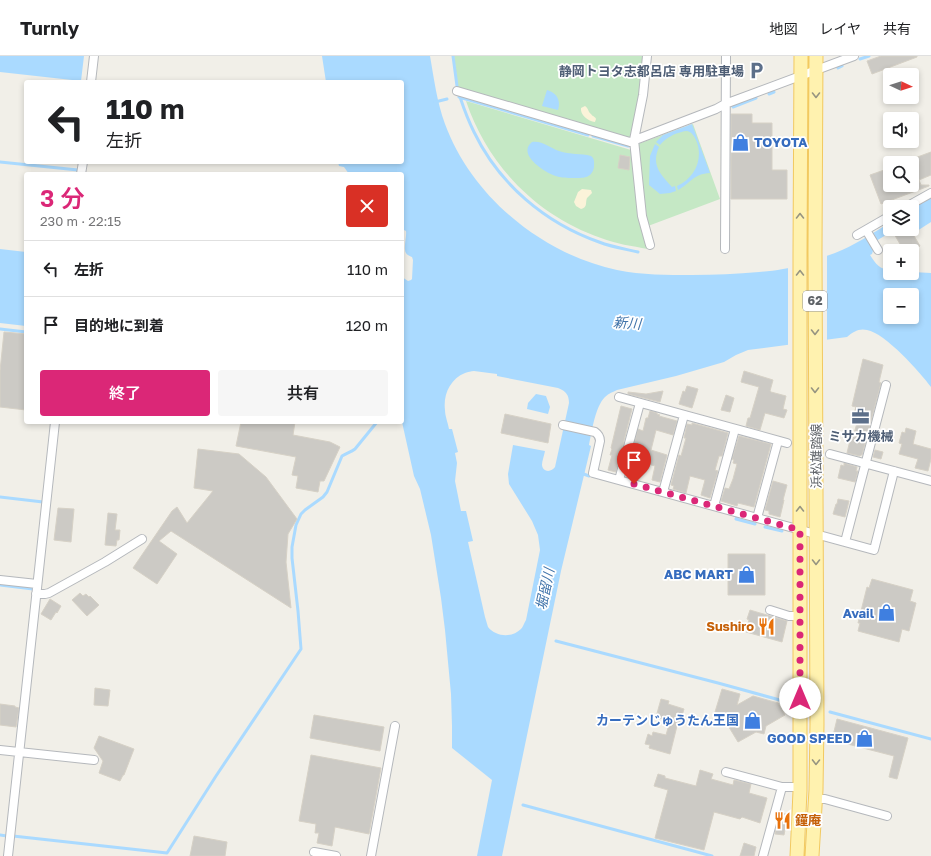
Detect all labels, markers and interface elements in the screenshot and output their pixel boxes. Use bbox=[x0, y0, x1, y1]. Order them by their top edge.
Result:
text: Turnly bbox=[20, 16, 79, 39]
text: 地図 bbox=[769, 20, 797, 37]
text: レイヤ bbox=[819, 20, 861, 37]
text: 共有 bbox=[883, 20, 911, 37]
parking icon: 静岡トヨタ志都呂店 専用駐車場 bbox=[747, 61, 767, 81]
place label: 静岡トヨタ志都呂店 専用駐車場 bbox=[559, 63, 744, 79]
north arrow bbox=[883, 68, 919, 104]
map controls bbox=[883, 68, 919, 324]
text: 110 m bbox=[106, 92, 185, 125]
one-way arrow bbox=[812, 92, 820, 98]
icon: left bbox=[40, 96, 92, 148]
button: sound bbox=[883, 112, 919, 148]
text: 左折 bbox=[106, 129, 142, 151]
shop icon: TOYOTA bbox=[731, 132, 751, 152]
place label: TOYOTA bbox=[754, 134, 808, 150]
button: search bbox=[883, 156, 919, 192]
text: 3 分 bbox=[40, 183, 85, 212]
button: close bbox=[346, 185, 388, 227]
button: layers bbox=[883, 200, 919, 236]
text: 230 m · 22:15 bbox=[40, 213, 121, 229]
one-way arrow bbox=[796, 213, 804, 219]
button: + bbox=[883, 244, 919, 280]
icon: left bbox=[40, 258, 62, 280]
text: 左折 bbox=[74, 260, 104, 278]
text: 110 m bbox=[347, 260, 388, 278]
one-way arrow bbox=[796, 270, 804, 276]
button: − bbox=[883, 288, 919, 324]
road number: 62 bbox=[803, 291, 827, 311]
water label: 新川 bbox=[612, 313, 644, 332]
icon: arrive bbox=[40, 314, 62, 336]
text: 目的地に到着 bbox=[74, 316, 164, 334]
text: 120 m bbox=[346, 316, 388, 334]
one-way arrow bbox=[811, 329, 819, 335]
button: 終了 bbox=[40, 370, 210, 416]
button: 共有 bbox=[218, 370, 388, 416]
one-way arrow bbox=[811, 387, 819, 393]
office icon: ミサカ機械 bbox=[851, 407, 871, 427]
street label: 浜松雄踏線 bbox=[808, 423, 824, 489]
place label: ミサカ機械 bbox=[828, 428, 894, 444]
pin bbox=[617, 443, 651, 484]
icon: arrive bbox=[623, 449, 645, 471]
one-way arrow bbox=[796, 506, 804, 512]
one-way arrow bbox=[812, 559, 820, 565]
shop icon: ABC MART bbox=[736, 564, 756, 584]
water label: 堀留川 bbox=[532, 565, 558, 611]
place label: ABC MART bbox=[664, 566, 734, 582]
shop icon: Avail bbox=[877, 603, 897, 623]
place label: Avail bbox=[843, 605, 875, 621]
restaurant icon: Sushiro bbox=[757, 616, 777, 636]
place label: Sushiro bbox=[706, 618, 754, 634]
position arrow bbox=[779, 677, 821, 719]
shop icon: カーテンじゅうたん王国 bbox=[742, 710, 762, 730]
place label: カーテンじゅうたん王国 bbox=[596, 712, 739, 728]
shop icon: GOOD SPEED bbox=[855, 728, 875, 748]
place label: GOOD SPEED bbox=[767, 730, 852, 746]
one-way arrow bbox=[812, 759, 820, 765]
restaurant icon: 鐘庵 bbox=[772, 810, 792, 830]
place label: 鐘庵 bbox=[795, 812, 821, 828]

